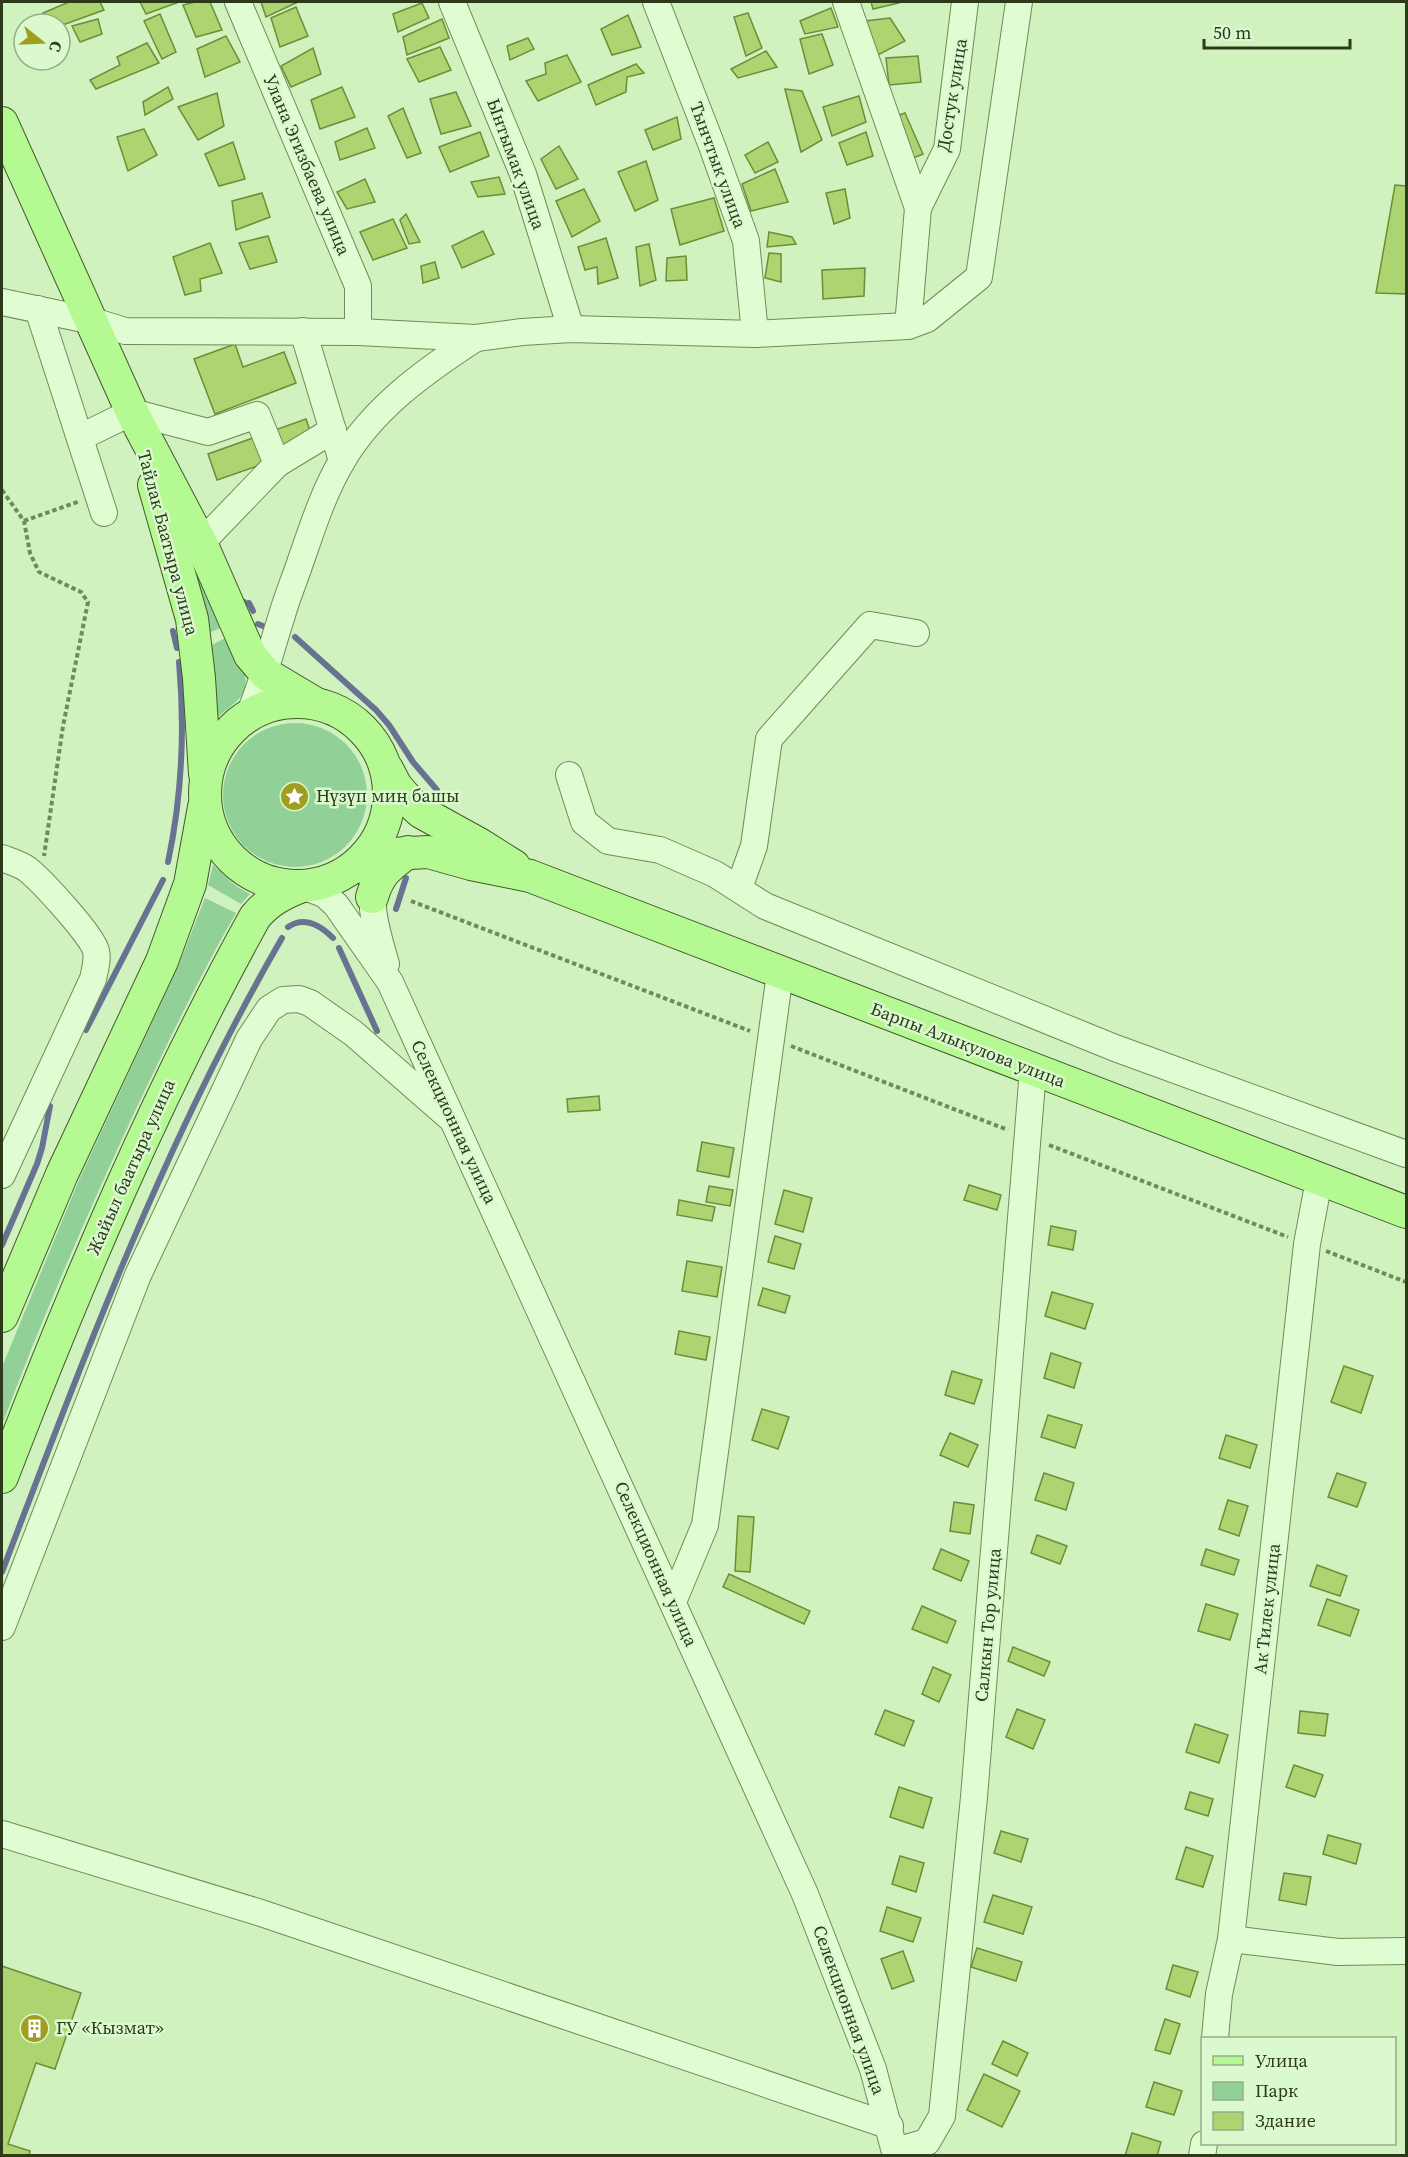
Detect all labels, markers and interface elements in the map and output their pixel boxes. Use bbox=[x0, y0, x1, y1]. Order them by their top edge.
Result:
north arrow bbox=[12, 12, 72, 72]
scale bar bbox=[1204, 12, 1350, 50]
text: 50 m bbox=[1213, 20, 1251, 45]
street label: Достук улица bbox=[930, 36, 973, 153]
text: С bbox=[44, 39, 68, 55]
street label: Улана Эгизбаева улица bbox=[258, 70, 357, 260]
street label: Ынтымак улица bbox=[481, 95, 552, 234]
street label: Тынчтык улица bbox=[684, 98, 753, 232]
street label: Тайлак Баатыра улица bbox=[132, 448, 205, 639]
place icon: Нүзүп миң башы bbox=[279, 780, 311, 812]
place label: Нүзүп миң башы bbox=[316, 783, 460, 808]
street label: Барпы Алыкулова улица bbox=[867, 996, 1070, 1094]
street label: Селекционная улица bbox=[405, 1036, 504, 1209]
street label: Жайыл баатыра улица bbox=[80, 1074, 181, 1259]
street label: Селекционная улица bbox=[609, 1477, 704, 1651]
street label: Ак Тилек улица bbox=[1247, 1541, 1286, 1676]
street label: Салкын Тор улица bbox=[968, 1546, 1007, 1703]
street label: Селекционная улица bbox=[807, 1922, 892, 2099]
building icon: ГУ «Кызмат» bbox=[19, 2012, 51, 2044]
place label: ГУ «Кызмат» bbox=[56, 2015, 164, 2040]
legend bbox=[1201, 2037, 1396, 2145]
text: Улица bbox=[1255, 2048, 1308, 2073]
text: Парк bbox=[1255, 2078, 1298, 2103]
text: Здание bbox=[1255, 2108, 1316, 2133]

